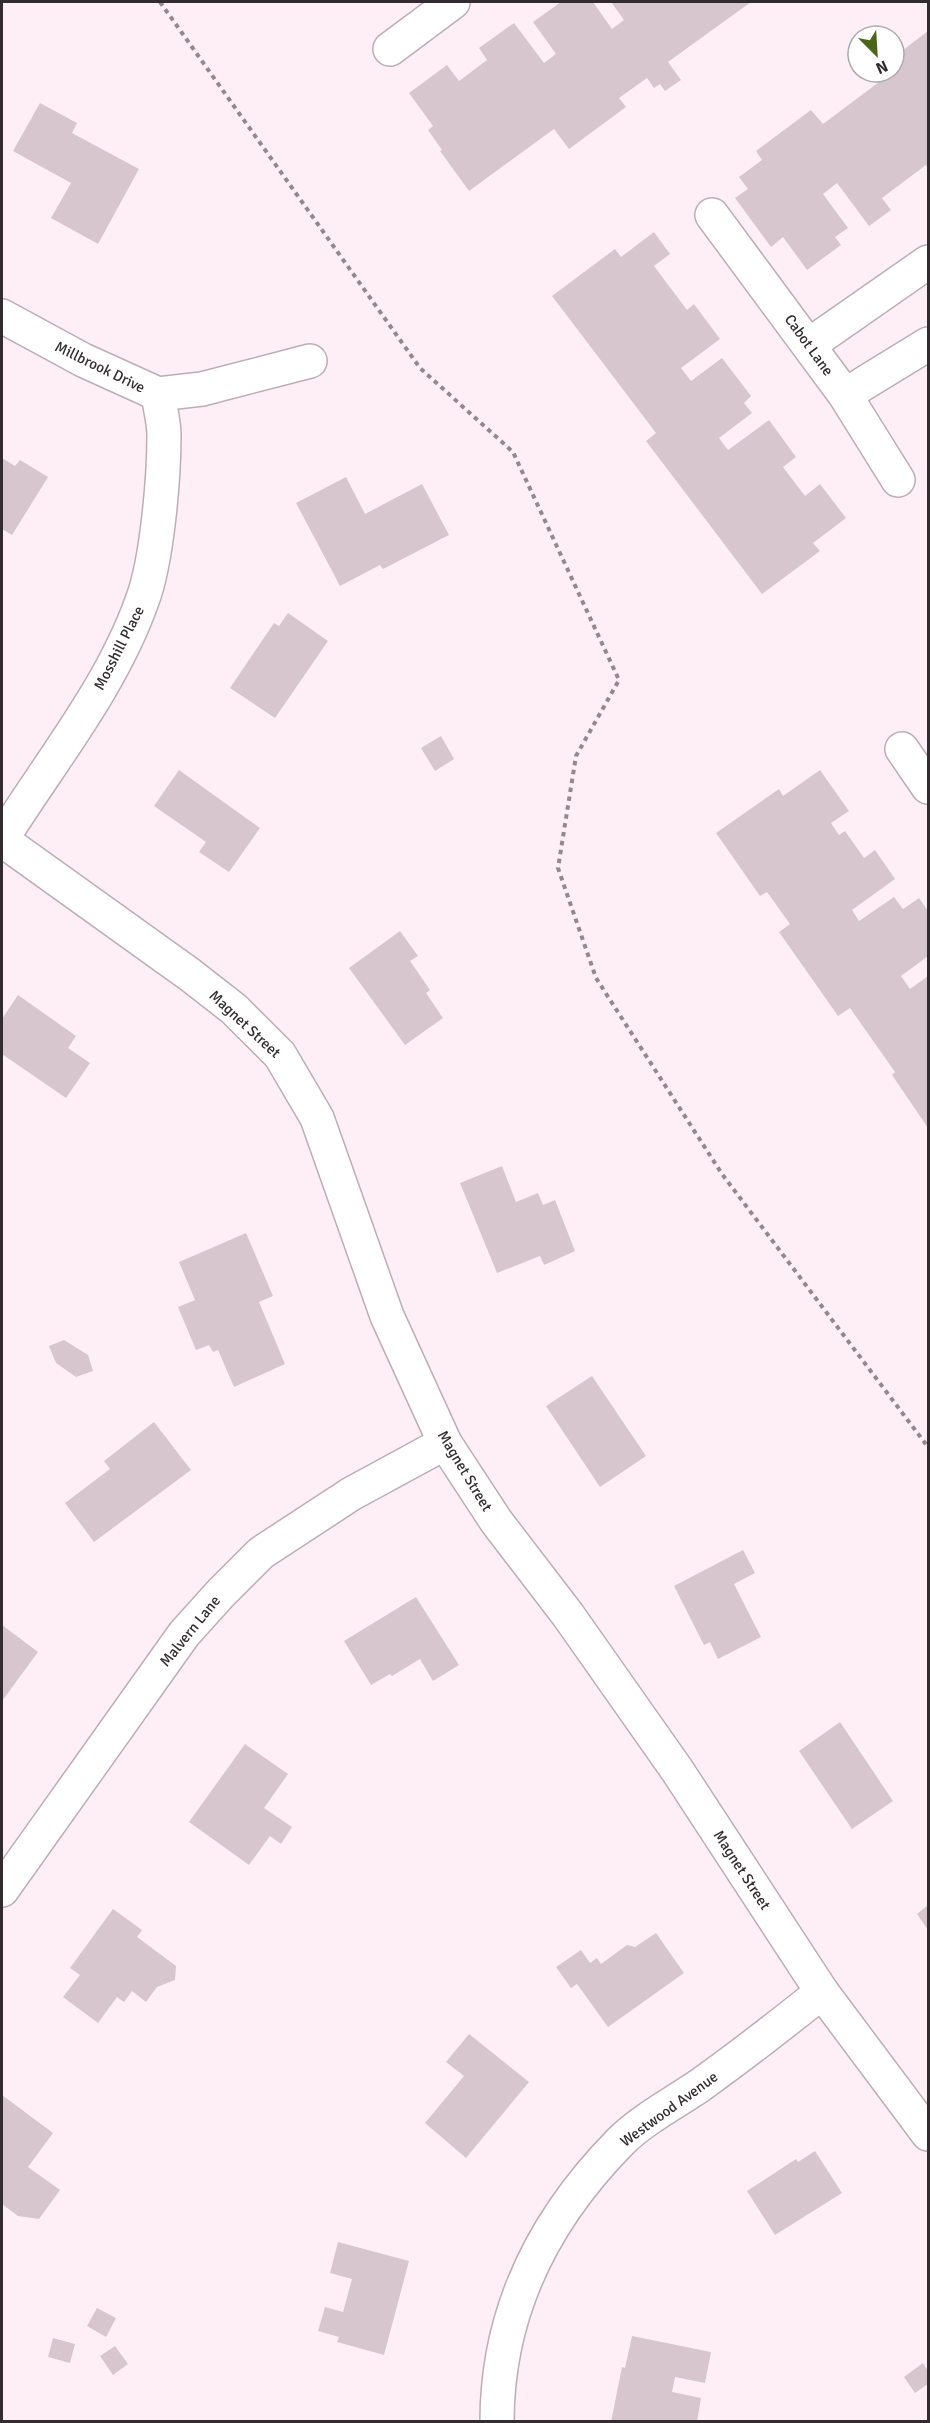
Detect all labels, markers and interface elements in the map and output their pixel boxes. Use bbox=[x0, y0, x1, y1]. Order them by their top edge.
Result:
north arrow bbox=[846, 24, 906, 84]
text: N bbox=[873, 55, 891, 78]
street label: Cabot Lane bbox=[781, 311, 837, 379]
street label: Millbrook Drive bbox=[52, 337, 148, 397]
street label: Mosshill Place bbox=[90, 603, 148, 693]
street label: Magnet Street bbox=[206, 986, 284, 1062]
street label: Magnet Street bbox=[434, 1427, 496, 1515]
street label: Malvern Lane bbox=[156, 1592, 224, 1670]
street label: Magnet Street bbox=[710, 1827, 774, 1913]
street label: Westwood Avenue bbox=[617, 2068, 721, 2150]

